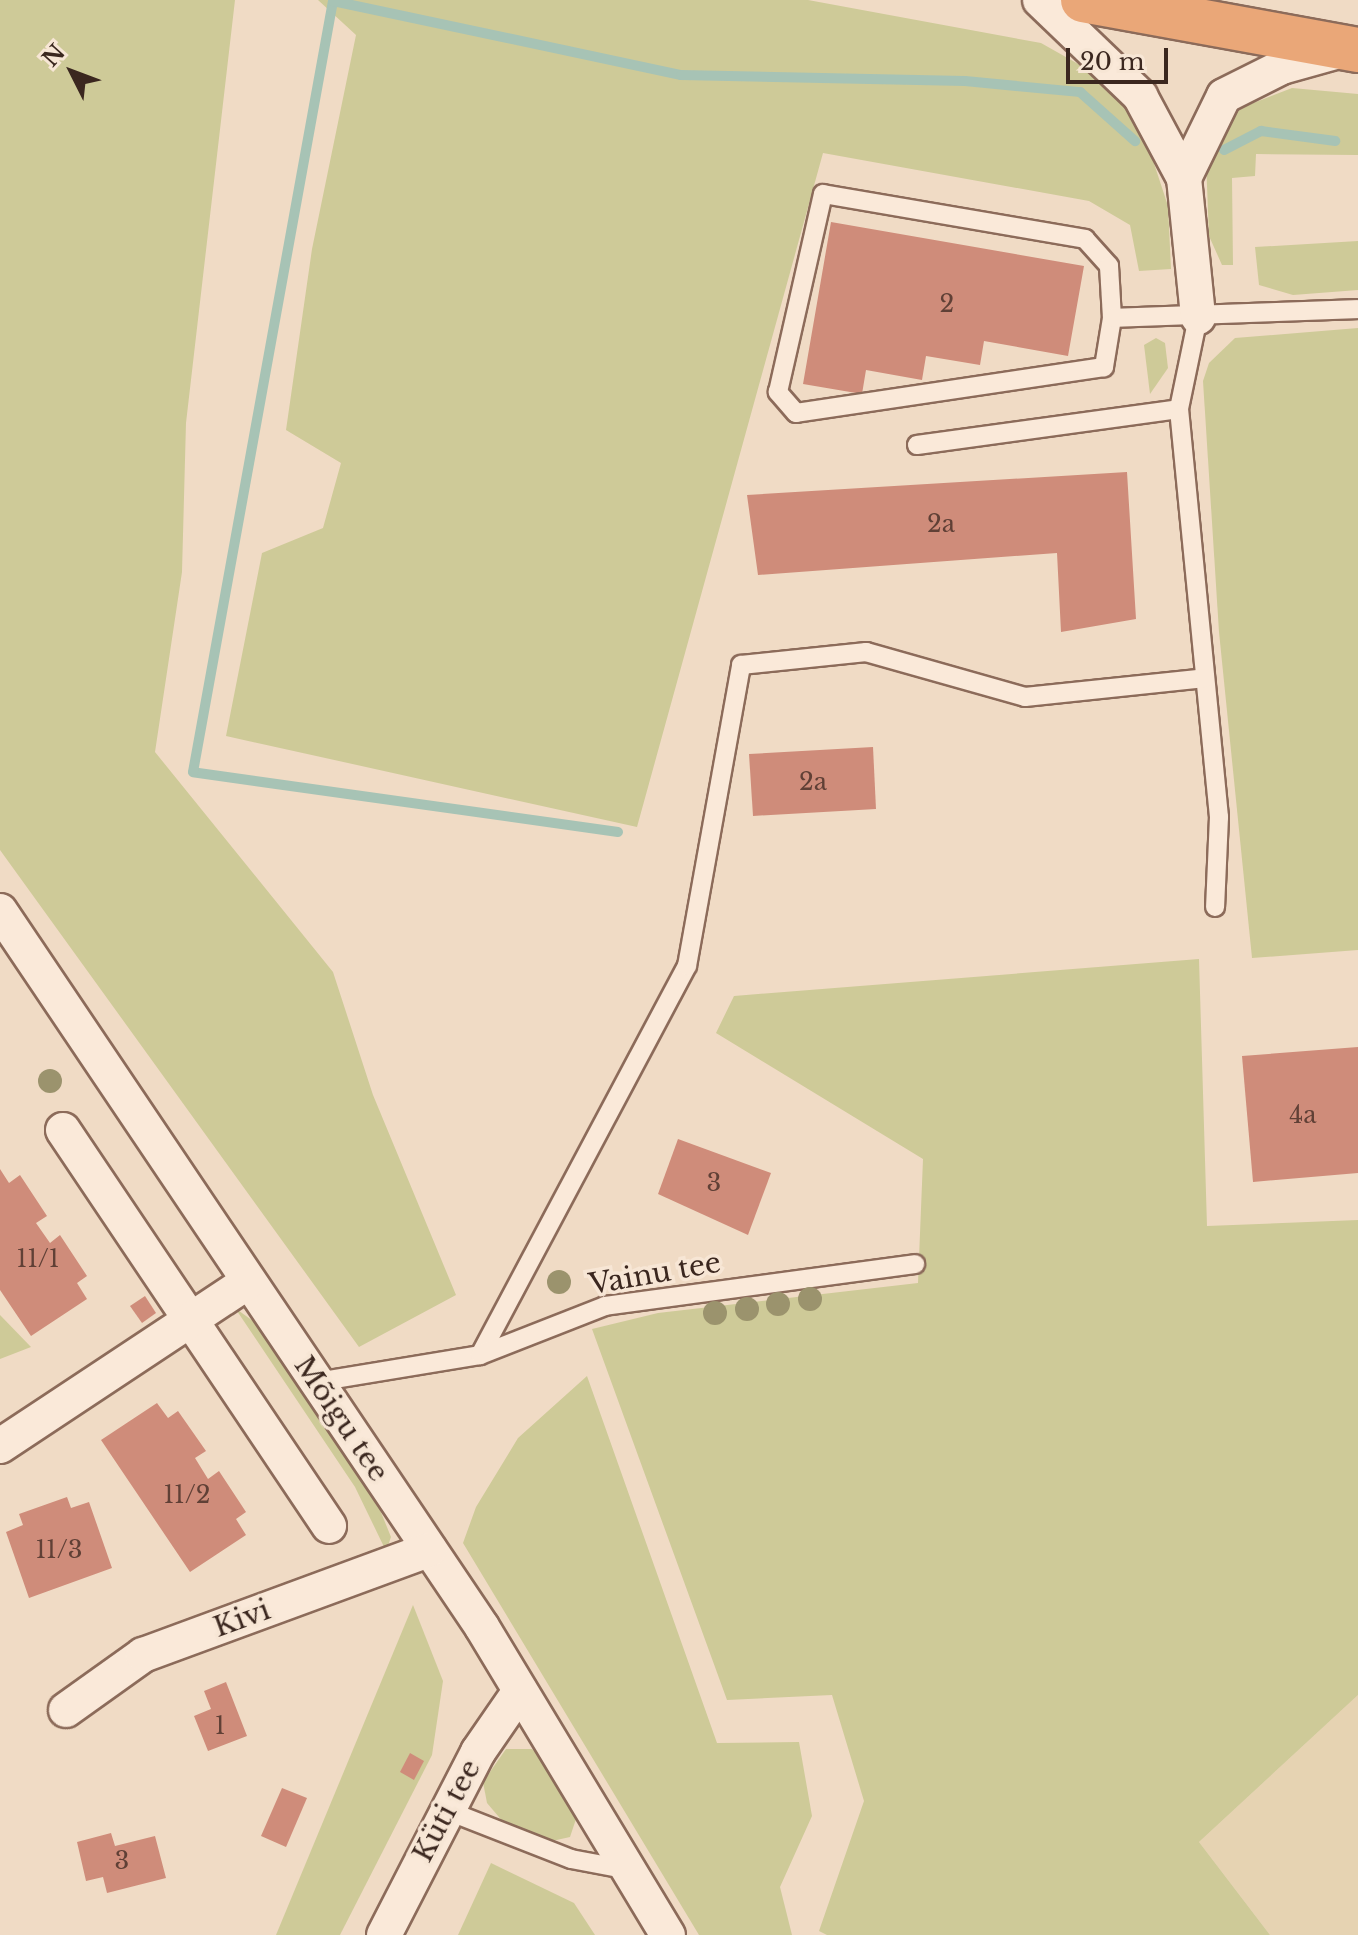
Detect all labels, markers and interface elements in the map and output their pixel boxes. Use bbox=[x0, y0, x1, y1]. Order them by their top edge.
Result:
north arrow bbox=[32, 32, 112, 112]
scale bar bbox=[1070, 32, 1172, 82]
text: N bbox=[37, 39, 71, 72]
text: 20 m bbox=[1080, 47, 1145, 76]
house number: 2 bbox=[940, 290, 954, 318]
house number: 2a bbox=[927, 510, 955, 538]
house number: 2a bbox=[799, 768, 827, 796]
house number: 4a bbox=[1289, 1101, 1317, 1129]
house number: 3 bbox=[707, 1169, 721, 1197]
house number: 11/1 bbox=[16, 1245, 60, 1273]
street label: Vainu tee bbox=[587, 1246, 723, 1302]
street label: Mõigu tee bbox=[287, 1350, 395, 1488]
house number: 11/2 bbox=[163, 1481, 211, 1509]
house number: 11/3 bbox=[35, 1536, 83, 1564]
street label: Kivi bbox=[209, 1593, 275, 1645]
house number: 1 bbox=[215, 1712, 225, 1740]
street label: Küti tee bbox=[406, 1754, 488, 1868]
house number: 3 bbox=[115, 1847, 129, 1875]

